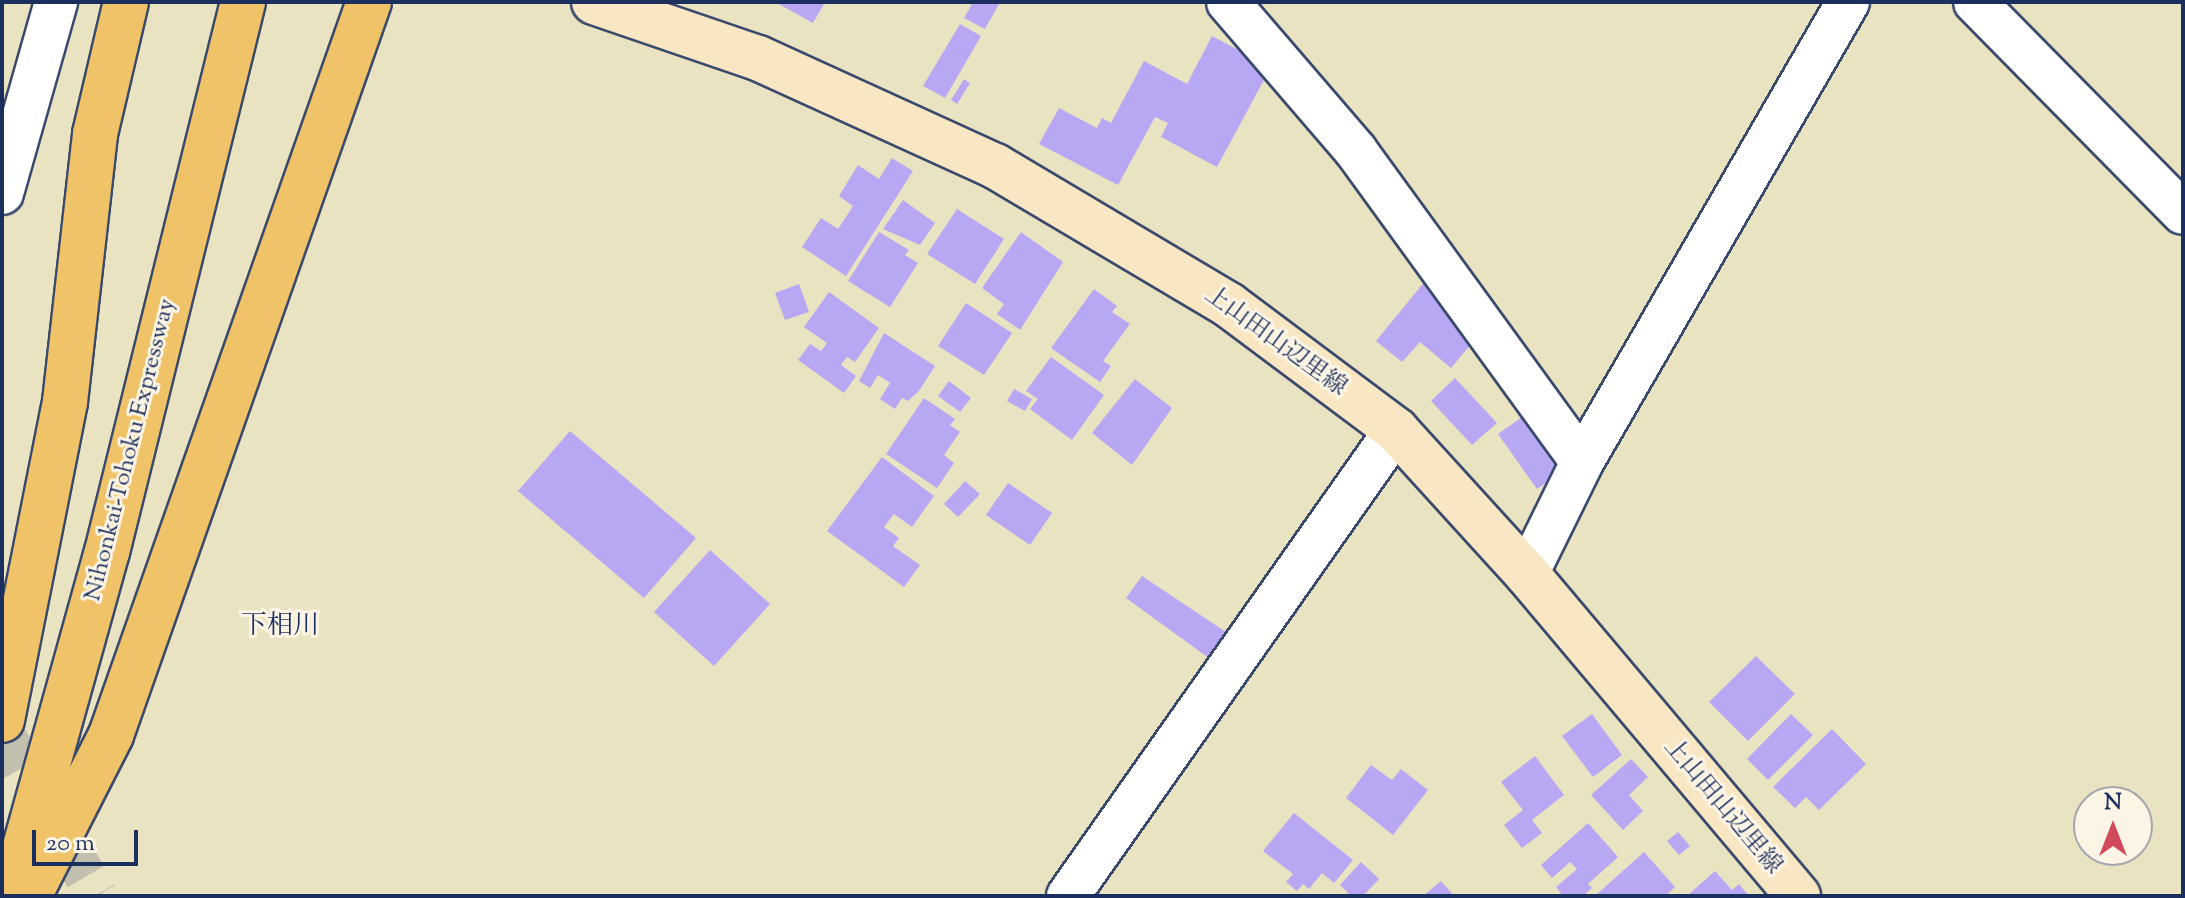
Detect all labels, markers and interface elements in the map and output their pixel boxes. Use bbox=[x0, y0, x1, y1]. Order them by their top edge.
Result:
street label: 上山田山辺里線 bbox=[1199, 281, 1351, 403]
street label: Nihonkai-Tohoku Expressway bbox=[79, 296, 183, 604]
district label: 下相川 bbox=[241, 611, 319, 643]
street label: 上山田山辺里線 bbox=[1657, 733, 1787, 881]
north arrow bbox=[2073, 786, 2153, 866]
text: N bbox=[2104, 788, 2122, 820]
scale bar bbox=[36, 814, 142, 864]
text: 20 m bbox=[46, 827, 95, 861]

